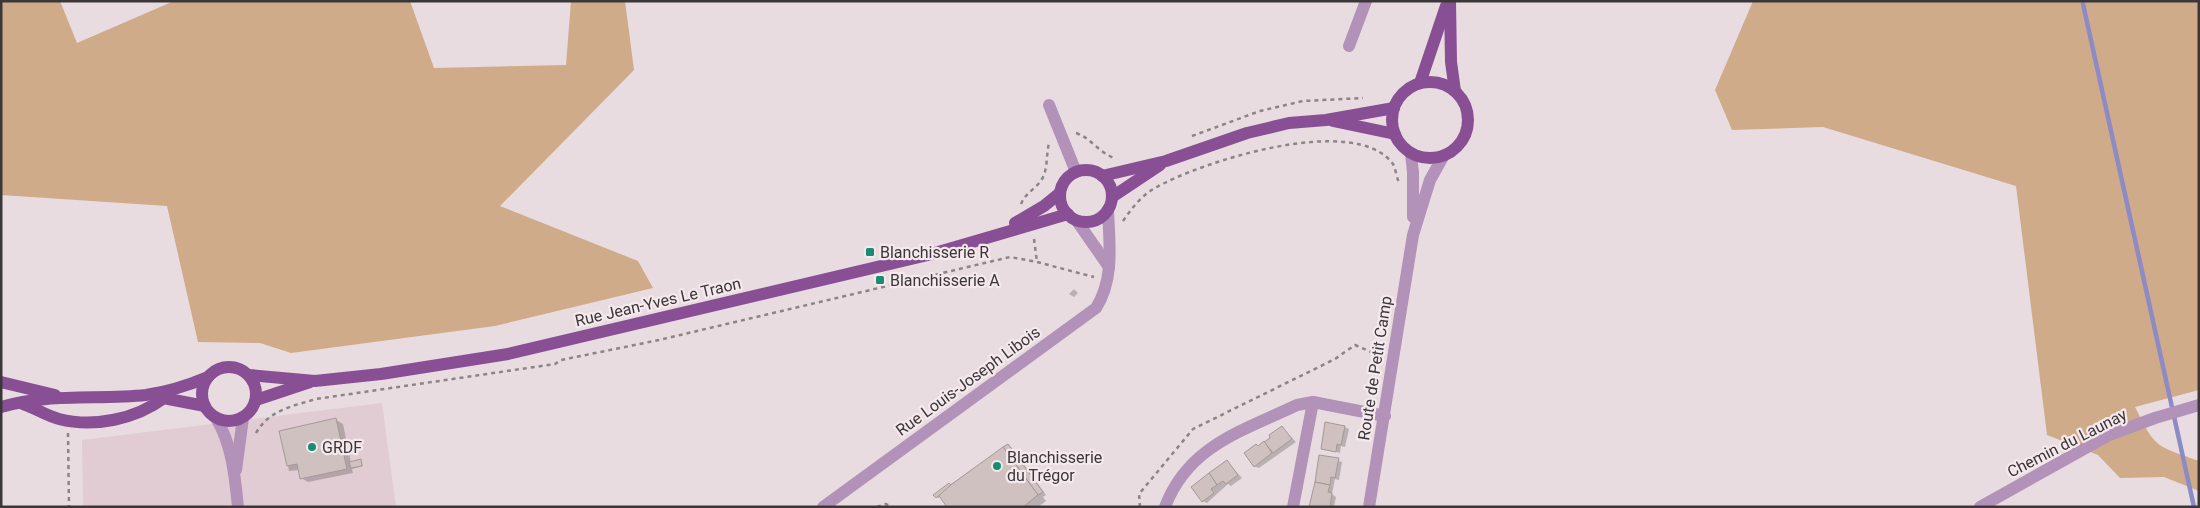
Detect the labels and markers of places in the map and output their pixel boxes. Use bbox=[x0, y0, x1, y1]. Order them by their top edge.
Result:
place label: Blanchisserie R bbox=[880, 243, 989, 262]
marker: Blanchisserie R bbox=[864, 246, 876, 258]
place label: Blanchisserie A bbox=[890, 271, 1000, 290]
marker: Blanchisserie A bbox=[874, 274, 886, 286]
place label: GRDF bbox=[322, 438, 362, 457]
marker: GRDF bbox=[306, 441, 318, 453]
place label: Blanchisserie du Trégor bbox=[1007, 448, 1102, 485]
marker: Blanchisserie du Trégor bbox=[991, 460, 1003, 472]

